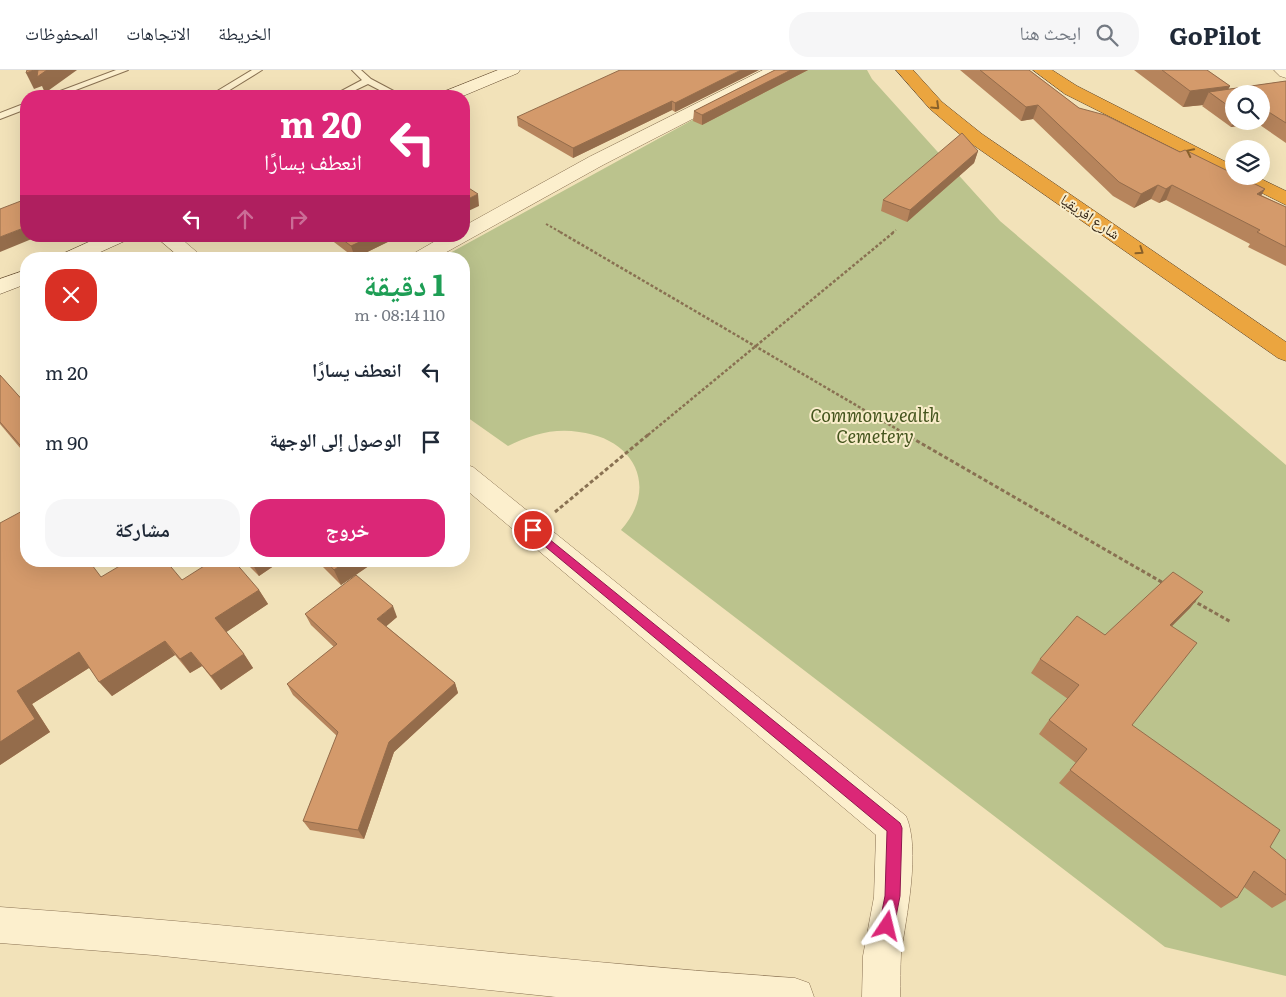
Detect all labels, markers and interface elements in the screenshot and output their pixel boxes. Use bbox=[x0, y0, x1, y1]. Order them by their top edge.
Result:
search box bbox=[789, 12, 1139, 57]
text: GoPilot bbox=[1169, 17, 1261, 52]
text: ابحث هنا bbox=[1020, 18, 1081, 46]
text: المحفوظات bbox=[25, 19, 98, 46]
text: الاتجاهات bbox=[126, 19, 190, 46]
text: الخريطة bbox=[218, 19, 271, 46]
icon: search bbox=[1093, 21, 1121, 49]
map controls bbox=[1225, 85, 1270, 185]
button: search bbox=[1225, 85, 1270, 130]
text: 20 m bbox=[280, 97, 362, 149]
one-way arrow bbox=[931, 100, 940, 109]
icon: left bbox=[380, 110, 445, 175]
button: layers bbox=[1225, 140, 1270, 185]
text: انعطف يسارًا bbox=[264, 144, 362, 177]
one-way arrow bbox=[1186, 147, 1195, 158]
street label: شارع افريقيا bbox=[1056, 187, 1125, 244]
icon: left bbox=[178, 205, 206, 233]
icon: ahead bbox=[231, 205, 259, 233]
icon: right bbox=[284, 205, 312, 233]
one-way arrow bbox=[1134, 245, 1144, 254]
text: 1 دقيقة bbox=[364, 261, 445, 305]
button: close bbox=[45, 269, 97, 321]
text: 110 m · 08:14 bbox=[354, 302, 445, 326]
text: انعطف يسارًا bbox=[312, 355, 402, 383]
text: 20 m bbox=[45, 358, 88, 386]
icon: left bbox=[417, 358, 445, 386]
park label: Commonwealth Cemetery bbox=[810, 401, 940, 449]
text: الوصول إلى الوجهة bbox=[269, 425, 402, 453]
text: 90 m bbox=[45, 428, 88, 456]
icon: arrive bbox=[417, 428, 445, 456]
button: مشاركة bbox=[45, 499, 240, 557]
button: خروج bbox=[250, 499, 445, 557]
pin bbox=[512, 509, 554, 551]
icon: arrive bbox=[519, 516, 547, 544]
position arrow bbox=[860, 899, 912, 951]

